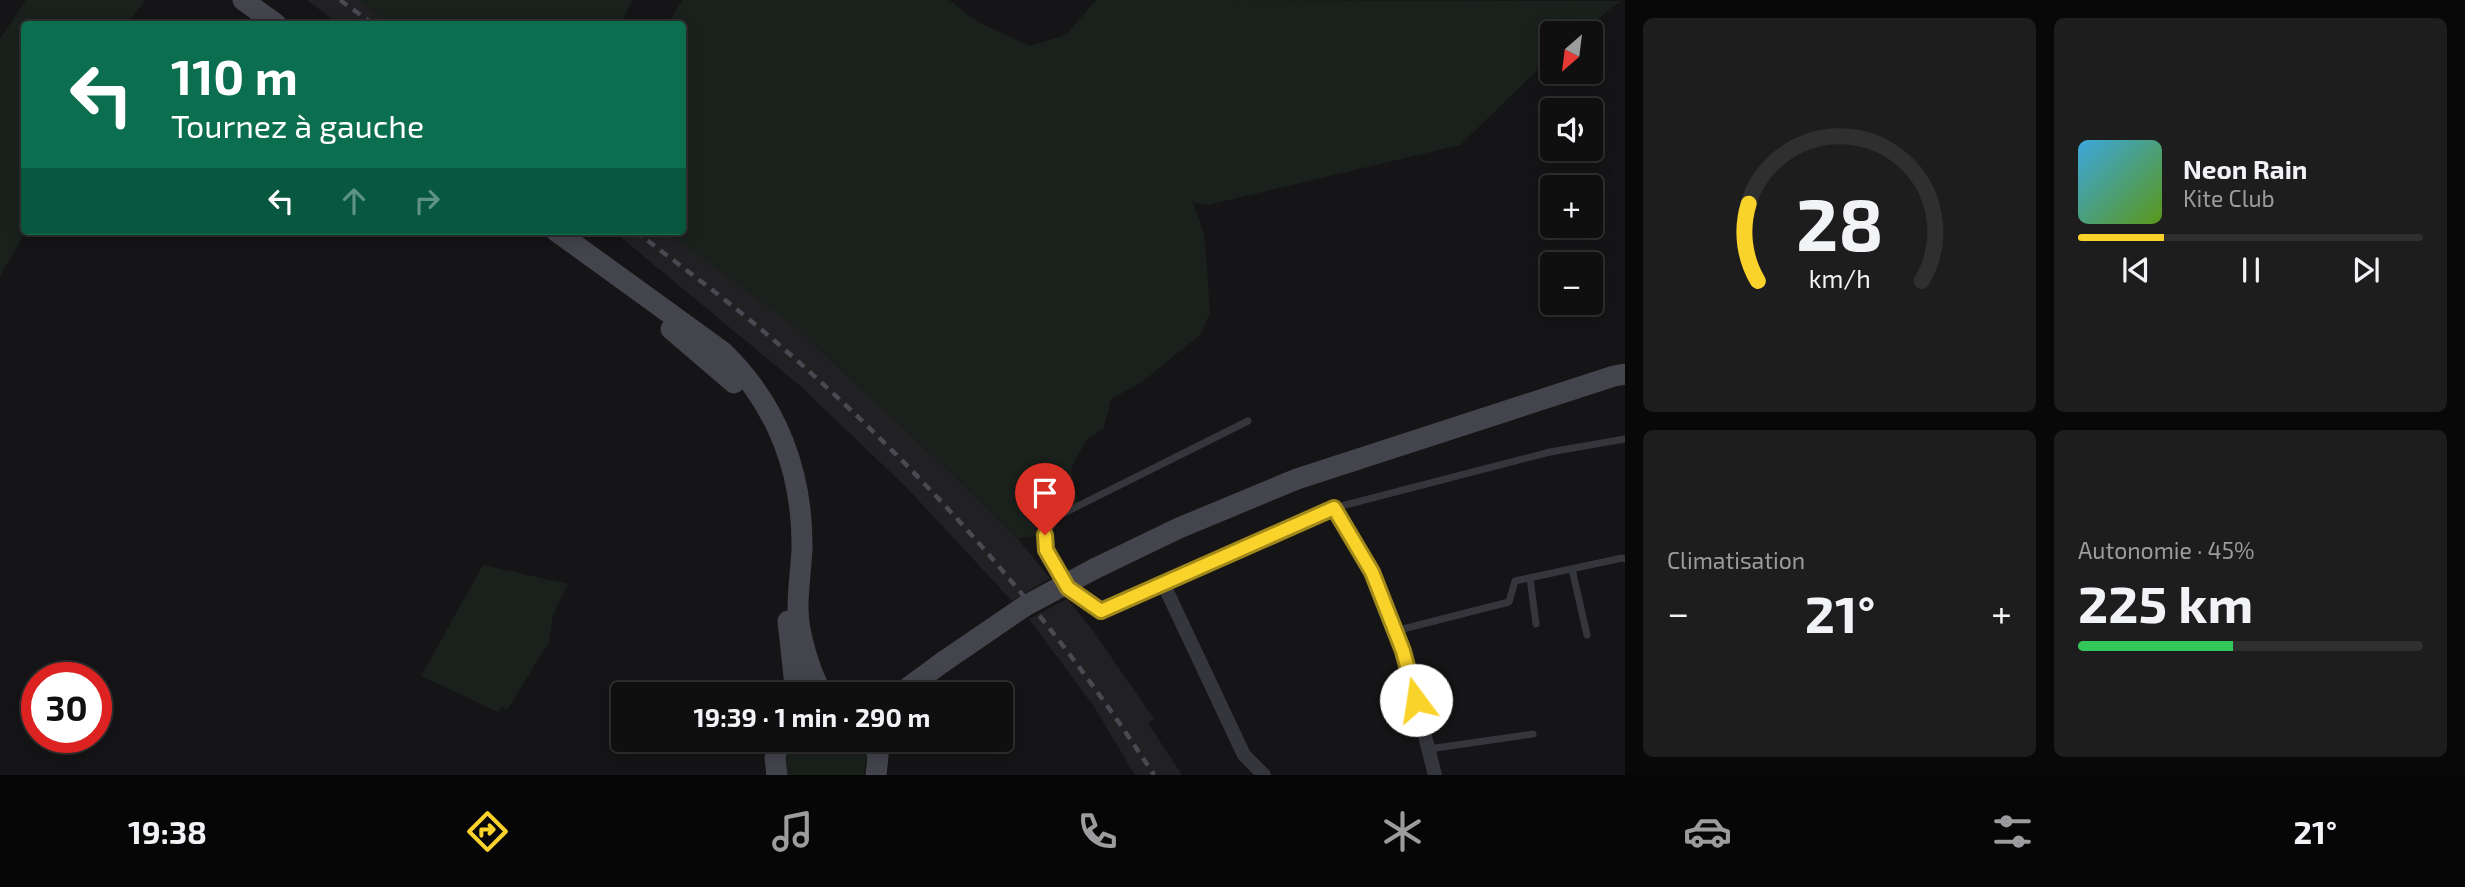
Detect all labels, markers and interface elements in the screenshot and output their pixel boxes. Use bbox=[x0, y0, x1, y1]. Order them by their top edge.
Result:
north arrow bbox=[1540, 21, 1603, 84]
map controls bbox=[1540, 21, 1603, 315]
text: 110 m bbox=[171, 46, 298, 105]
icon: left bbox=[56, 49, 147, 140]
button: sound bbox=[1540, 98, 1603, 161]
text: Tournez à gauche bbox=[171, 106, 424, 144]
text: Neon Rain bbox=[2183, 153, 2307, 184]
button: + bbox=[1540, 175, 1603, 238]
text: 28 bbox=[1796, 178, 1883, 266]
icon: left bbox=[262, 182, 300, 220]
icon: ahead bbox=[335, 182, 373, 220]
icon: right bbox=[408, 182, 446, 220]
text: Kite Club bbox=[2183, 184, 2275, 212]
icon: previous bbox=[2117, 251, 2155, 289]
icon: pause bbox=[2232, 251, 2270, 289]
icon: next bbox=[2347, 251, 2385, 289]
button: − bbox=[1540, 252, 1603, 315]
text: km/h bbox=[1808, 263, 1871, 293]
pin bbox=[1015, 463, 1075, 535]
icon: arrive bbox=[1026, 474, 1064, 512]
text: Autonomie · 45% bbox=[2078, 536, 2255, 564]
text: Climatisation bbox=[1667, 546, 1805, 574]
text: 225 km bbox=[2078, 571, 2253, 633]
text: 21° bbox=[1805, 581, 1875, 643]
text: − bbox=[1667, 589, 1689, 635]
text: + bbox=[1991, 589, 2012, 635]
speed limit sign: 30 bbox=[21, 662, 112, 753]
position arrow bbox=[1379, 663, 1453, 737]
text: 19:39 · 1 min · 290 m bbox=[694, 701, 930, 732]
icon: directions bbox=[463, 807, 512, 856]
icon: music bbox=[768, 807, 817, 856]
icon: phone bbox=[1073, 807, 1122, 856]
icon: climate bbox=[1378, 807, 1427, 856]
icon: car bbox=[1683, 807, 1732, 856]
icon: filters bbox=[1988, 807, 2037, 856]
text: 19:38 bbox=[128, 812, 207, 850]
text: 21° bbox=[2293, 812, 2337, 850]

